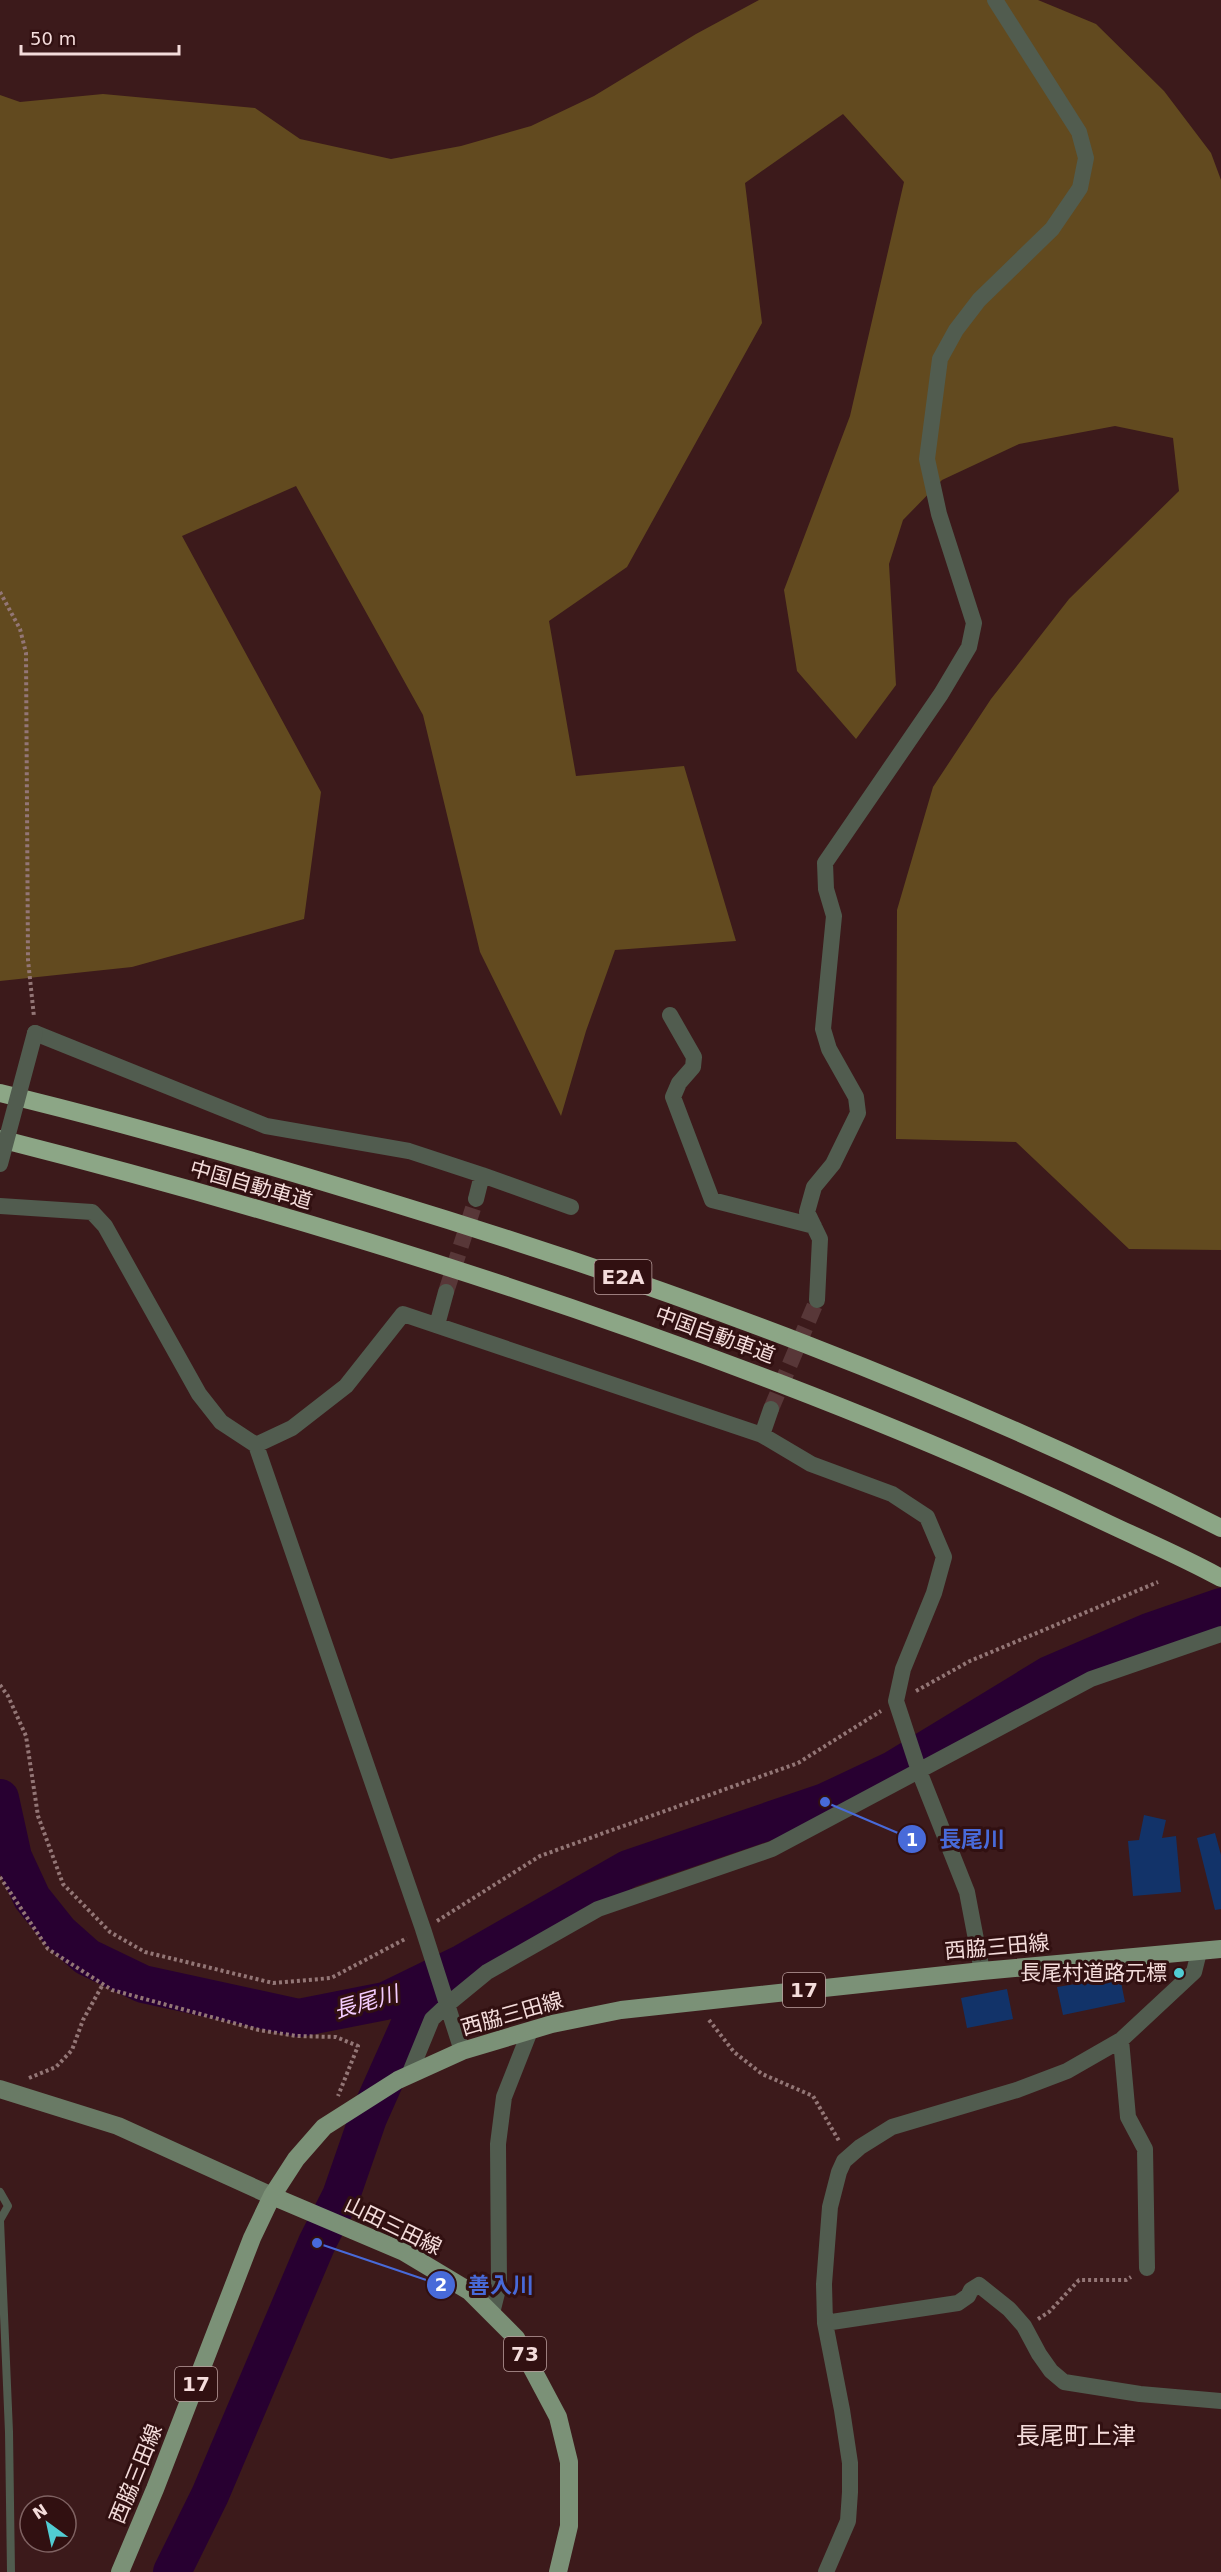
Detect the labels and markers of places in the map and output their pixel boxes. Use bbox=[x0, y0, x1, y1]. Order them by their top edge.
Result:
callout: 長尾川 bbox=[897, 1819, 1017, 1859]
place label: 長尾村道路元標 bbox=[1020, 1961, 1167, 1985]
marker: 長尾村道路元標 bbox=[1172, 1966, 1186, 1980]
callout: 善入川 bbox=[426, 2265, 546, 2305]

